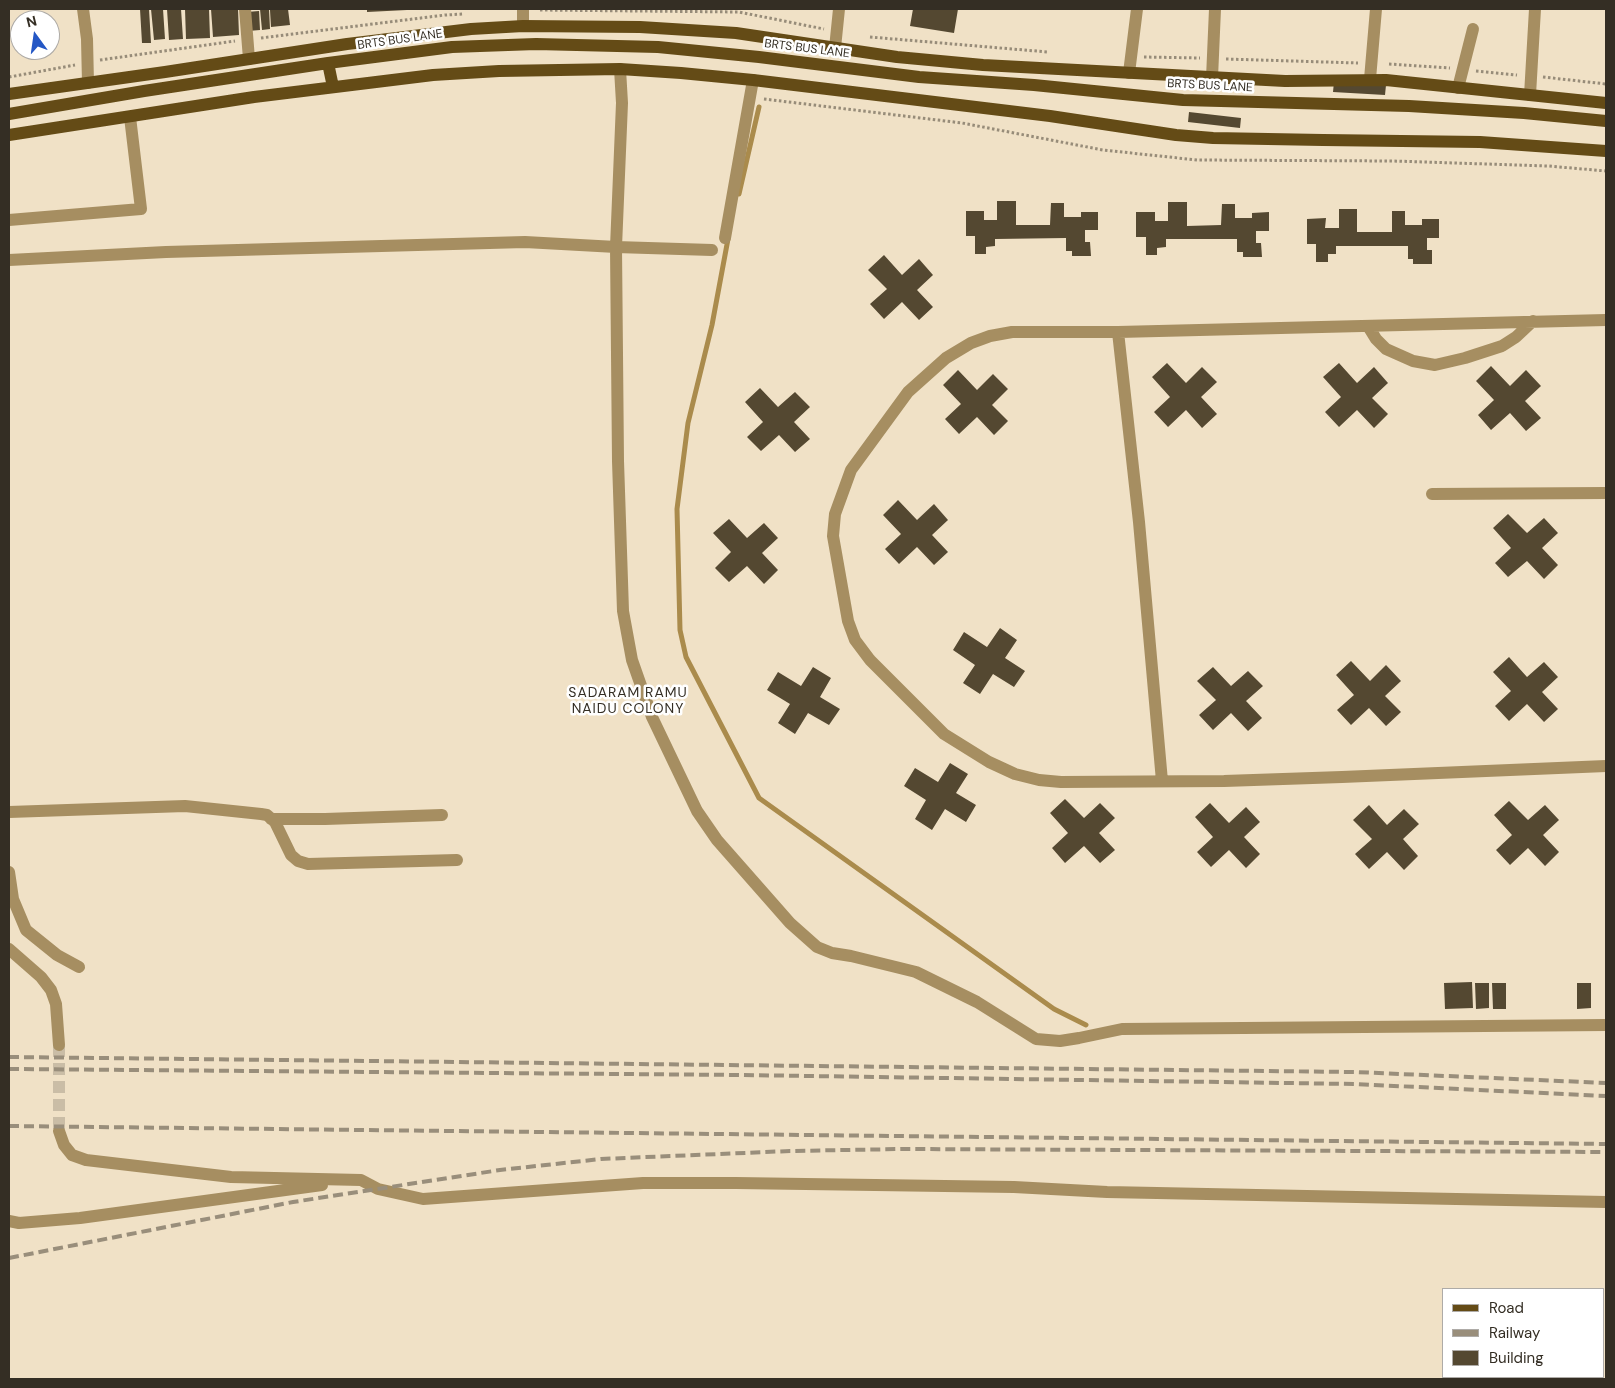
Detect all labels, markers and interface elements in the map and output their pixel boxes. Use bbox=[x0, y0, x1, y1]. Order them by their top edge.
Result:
north arrow bbox=[10, 10, 60, 60]
text: N bbox=[24, 11, 39, 31]
street label: BRTS BUS LANE bbox=[357, 27, 443, 53]
street label: BRTS BUS LANE bbox=[764, 37, 850, 61]
street label: BRTS BUS LANE bbox=[1167, 77, 1253, 95]
district label: SADARAM RAMU NAIDU COLONY bbox=[567, 685, 689, 718]
legend bbox=[1442, 1288, 1605, 1378]
text: Road bbox=[1489, 1298, 1524, 1318]
text: Railway bbox=[1489, 1323, 1540, 1343]
text: Building bbox=[1489, 1348, 1544, 1368]

